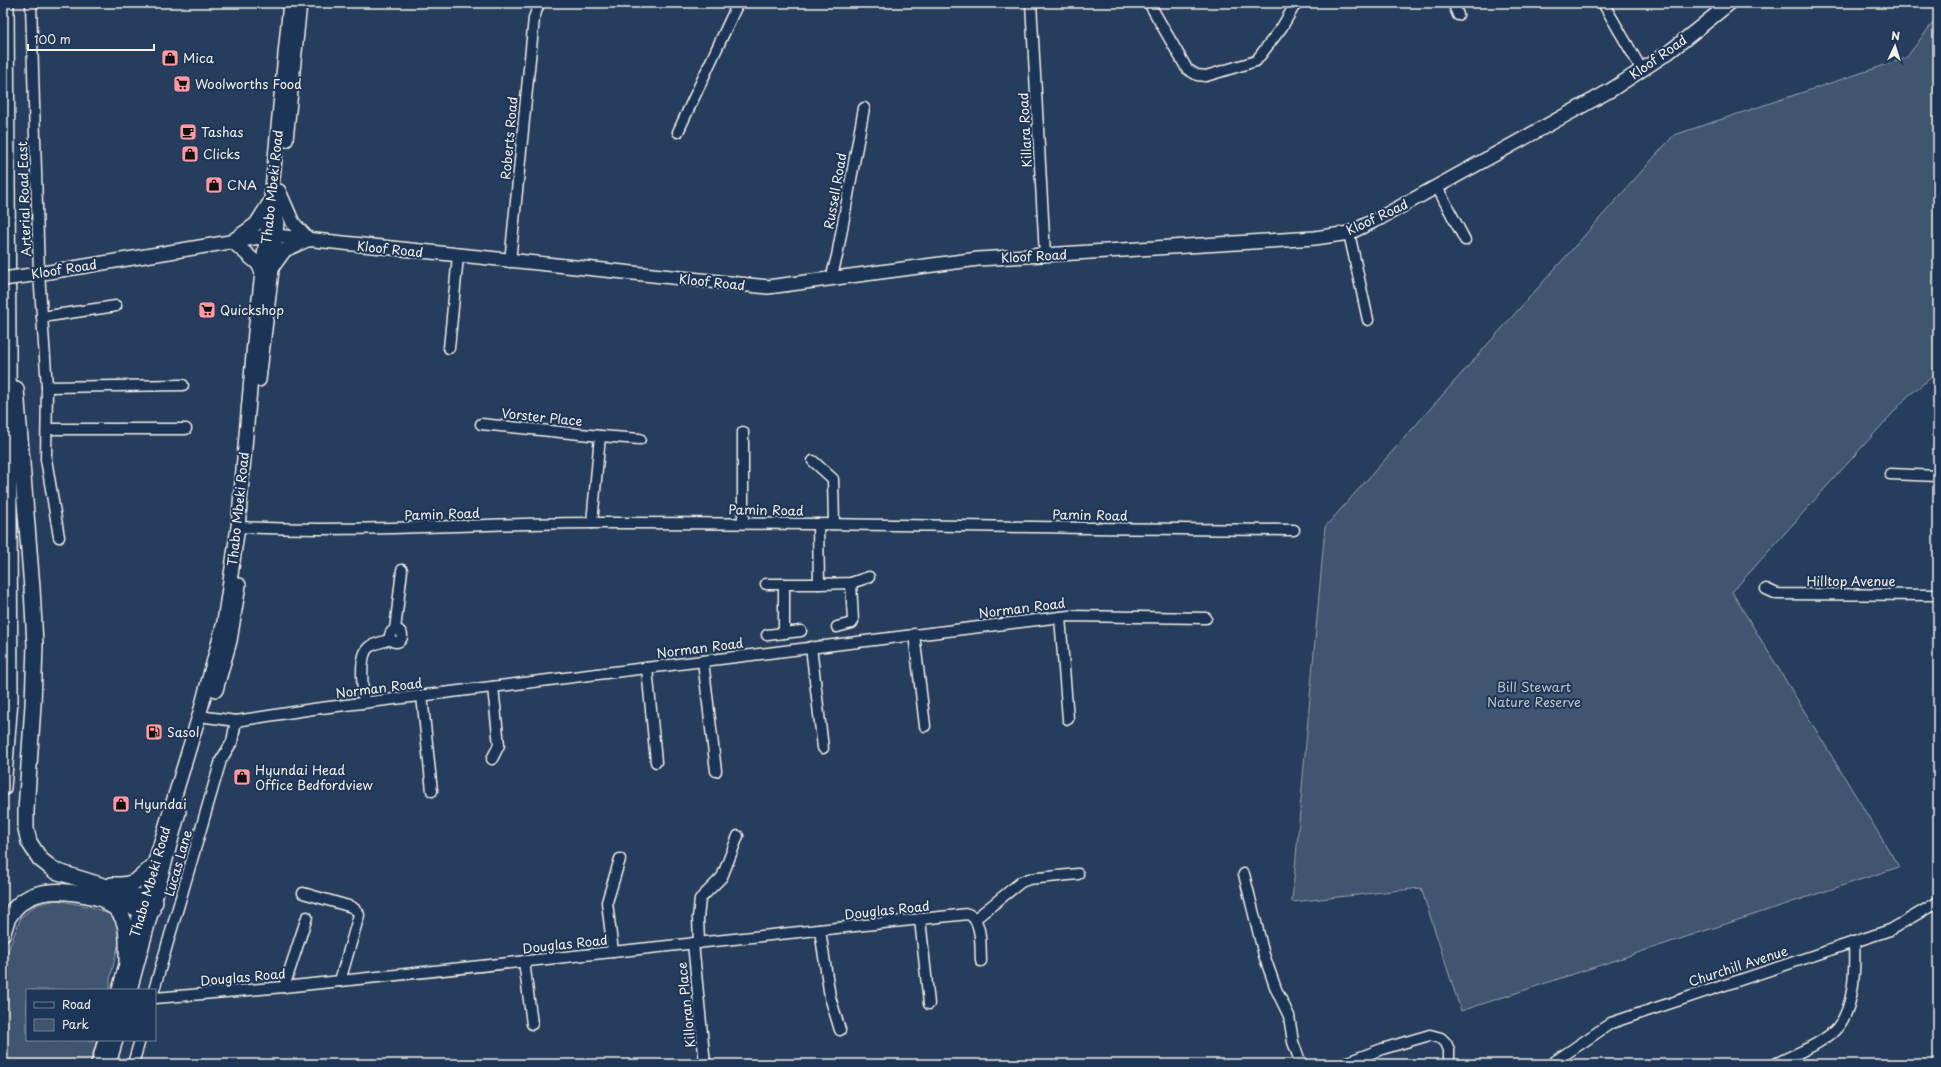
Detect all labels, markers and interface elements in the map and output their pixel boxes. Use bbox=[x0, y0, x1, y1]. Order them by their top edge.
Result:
scale bar bbox=[28, 26, 154, 52]
north arrow bbox=[1875, 26, 1915, 66]
text: N bbox=[1891, 27, 1901, 44]
text: 100 m bbox=[34, 30, 71, 48]
street label: Kloof Road bbox=[1625, 30, 1690, 83]
shop icon: Mica bbox=[160, 48, 180, 68]
place label: Mica bbox=[183, 48, 215, 67]
supermarket icon: Woolworths Food bbox=[172, 74, 192, 94]
place label: Woolworths Food bbox=[195, 74, 302, 93]
street label: Killara Road bbox=[1013, 92, 1036, 168]
street label: Roberts Road bbox=[495, 96, 522, 180]
cafe icon: Tashas bbox=[178, 122, 198, 142]
place label: Tashas bbox=[201, 122, 244, 141]
street label: Thabo Mbeki Road bbox=[256, 129, 287, 245]
street label: Arterial Road East bbox=[12, 141, 35, 257]
shop icon: Clicks bbox=[180, 144, 200, 164]
place label: Clicks bbox=[203, 144, 240, 163]
street label: Russell Road bbox=[818, 151, 851, 231]
shop icon: CNA bbox=[204, 175, 224, 195]
place label: CNA bbox=[227, 175, 257, 194]
street label: Kloof Road bbox=[1343, 194, 1411, 239]
street label: Kloof Road bbox=[356, 236, 424, 261]
street label: Kloof Road bbox=[1000, 244, 1068, 267]
street label: Kloof Road bbox=[30, 254, 98, 283]
street label: Kloof Road bbox=[678, 269, 746, 294]
supermarket icon: Quickshop bbox=[197, 300, 217, 320]
place label: Quickshop bbox=[220, 300, 284, 319]
street label: Vorster Place bbox=[501, 403, 584, 430]
street label: Thabo Mbeki Road bbox=[222, 451, 253, 567]
street label: Pamin Road bbox=[728, 499, 804, 520]
street label: Pamin Road bbox=[404, 503, 480, 524]
street label: Pamin Road bbox=[1052, 504, 1128, 525]
street label: Hilltop Avenue bbox=[1806, 571, 1896, 590]
street label: Norman Road bbox=[977, 593, 1067, 622]
street label: Norman Road bbox=[655, 633, 745, 662]
street label: Norman Road bbox=[334, 673, 424, 702]
park label: Bill Stewart Nature Reserve bbox=[1487, 677, 1581, 711]
fuel station icon: Sasol bbox=[144, 722, 164, 742]
place label: Sasol bbox=[167, 722, 199, 741]
place label: Hyundai Head Office Bedfordview bbox=[255, 760, 374, 794]
shop icon: Hyundai Head Office Bedfordview bbox=[232, 767, 252, 787]
shop icon: Hyundai bbox=[111, 794, 131, 814]
place label: Hyundai bbox=[134, 794, 187, 813]
street label: Thabo Mbeki Road bbox=[125, 824, 174, 940]
street label: Lucas Lane bbox=[159, 827, 196, 898]
street label: Douglas Road bbox=[843, 896, 930, 923]
street label: Douglas Road bbox=[521, 930, 608, 957]
street label: Churchill Avenue bbox=[1686, 941, 1790, 991]
street label: Killoran Place bbox=[672, 961, 699, 1049]
street label: Douglas Road bbox=[200, 963, 286, 990]
legend bbox=[26, 989, 156, 1041]
text: Road bbox=[62, 995, 91, 1013]
text: Park bbox=[62, 1015, 89, 1033]

